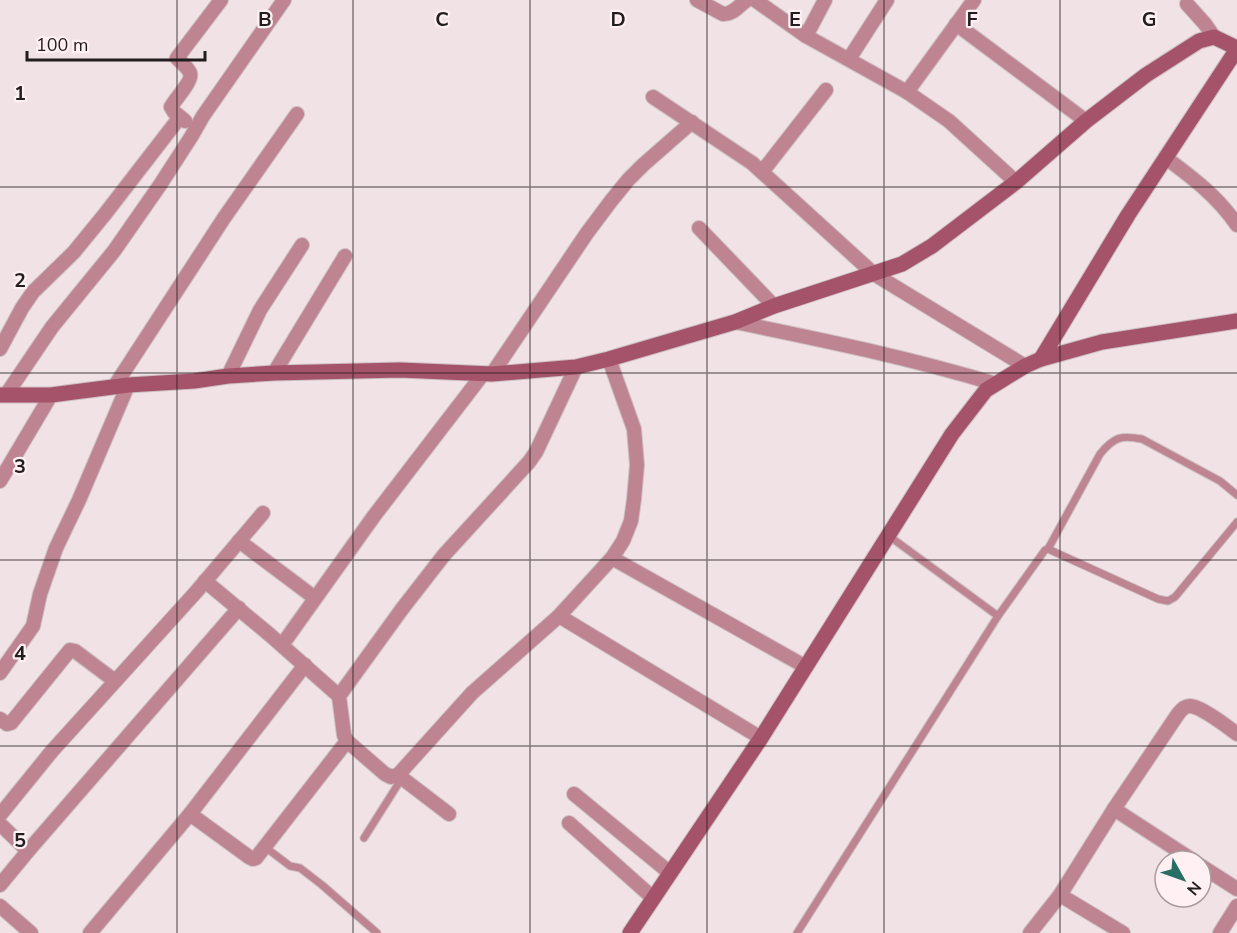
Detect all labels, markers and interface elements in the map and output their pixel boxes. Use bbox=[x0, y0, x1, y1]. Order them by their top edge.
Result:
text: B bbox=[258, 6, 272, 33]
text: C bbox=[435, 6, 449, 33]
text: D bbox=[610, 6, 626, 33]
text: E bbox=[789, 6, 801, 33]
text: F bbox=[966, 6, 978, 33]
text: G bbox=[1142, 6, 1156, 33]
scale bar bbox=[27, 24, 206, 62]
text: 100 m bbox=[36, 33, 88, 57]
text: 1 bbox=[14, 80, 26, 107]
text: 2 bbox=[14, 267, 26, 294]
text: 3 bbox=[14, 453, 26, 480]
text: 4 bbox=[14, 640, 26, 667]
text: 5 bbox=[14, 827, 26, 854]
north arrow bbox=[1153, 849, 1213, 909]
text: N bbox=[1181, 876, 1206, 900]

